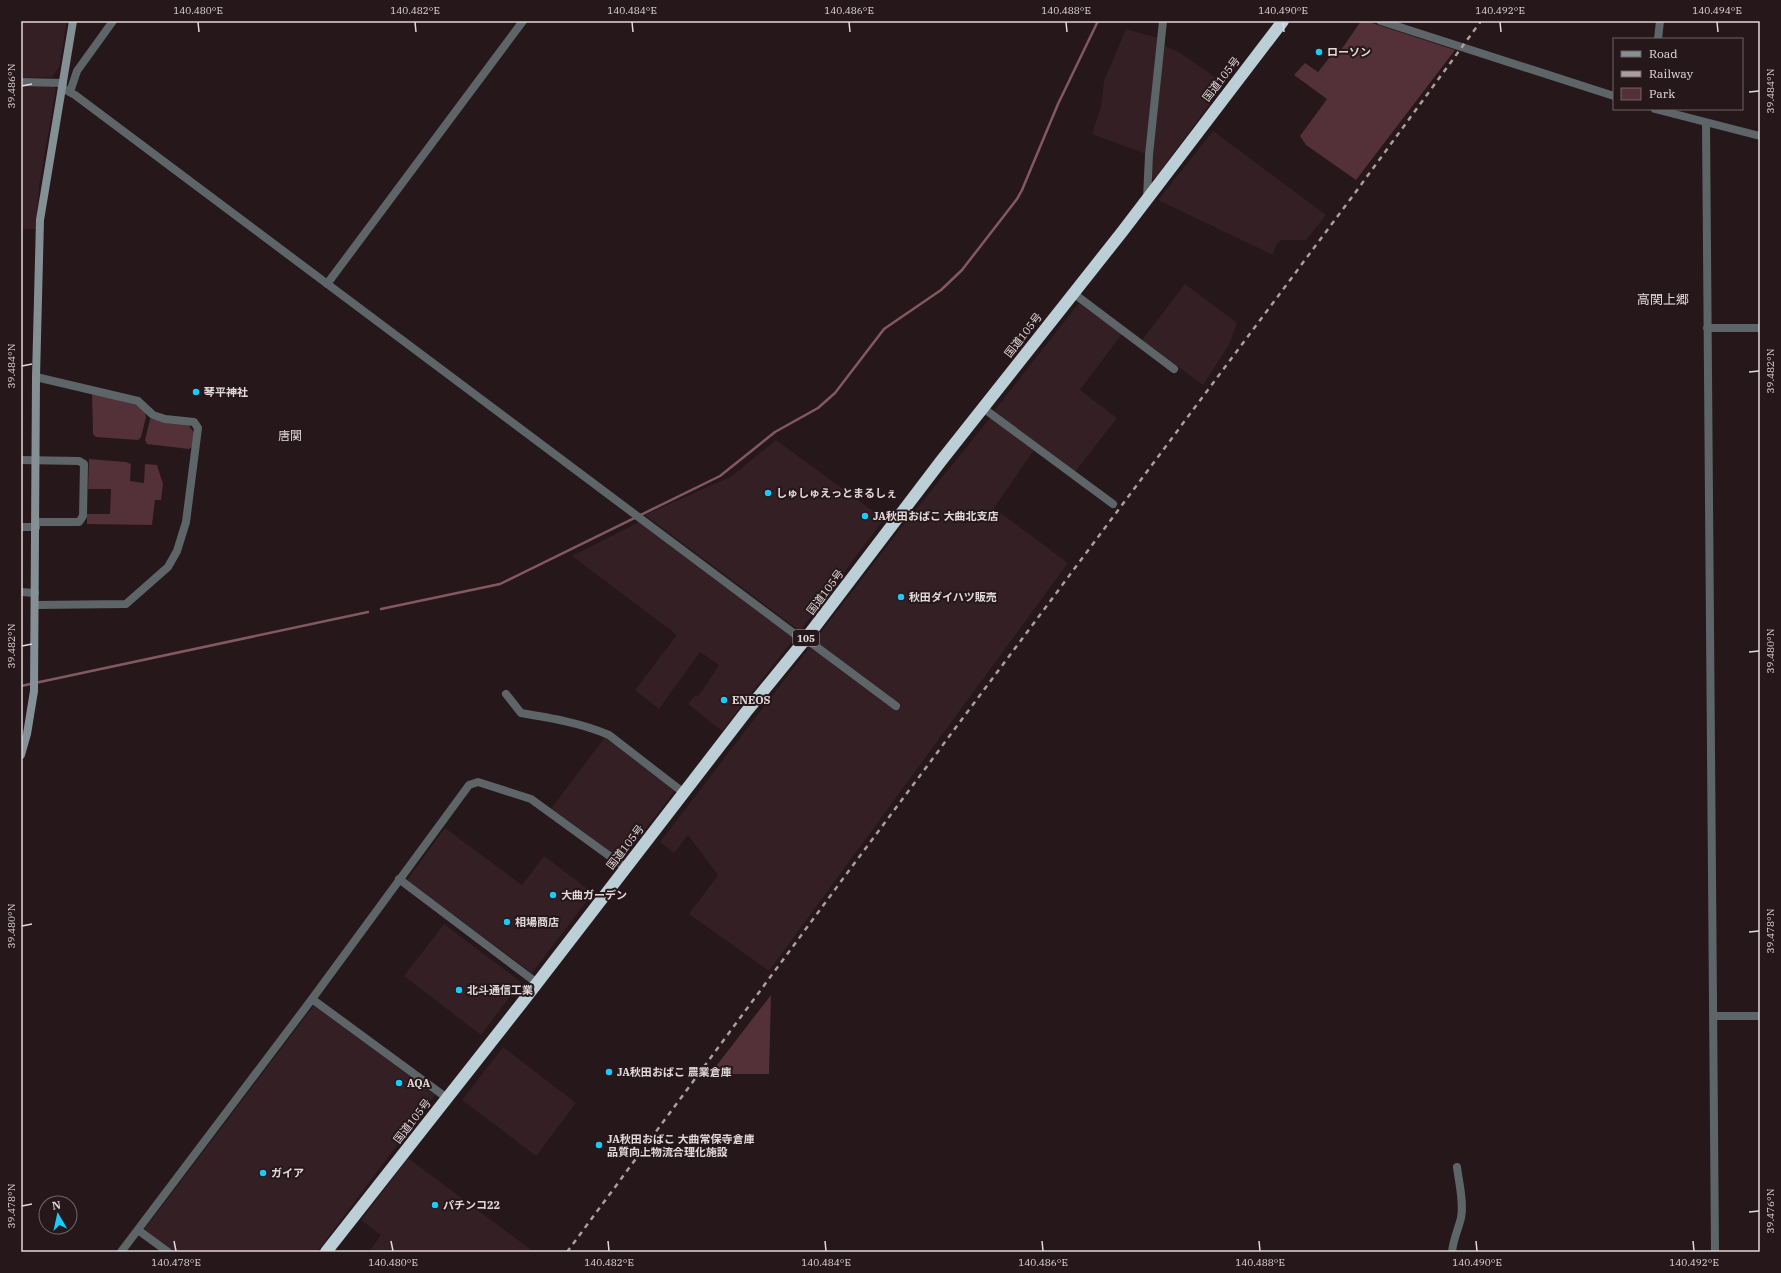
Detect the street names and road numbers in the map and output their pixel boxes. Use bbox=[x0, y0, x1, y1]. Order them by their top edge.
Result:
street label: 国道105号 bbox=[1199, 54, 1243, 104]
street label: 国道105号 bbox=[1001, 310, 1045, 360]
street label: 国道105号 bbox=[804, 567, 846, 617]
road number: 105 bbox=[793, 630, 819, 646]
street label: 国道105号 bbox=[603, 822, 647, 872]
street label: 国道105号 bbox=[390, 1096, 434, 1146]

